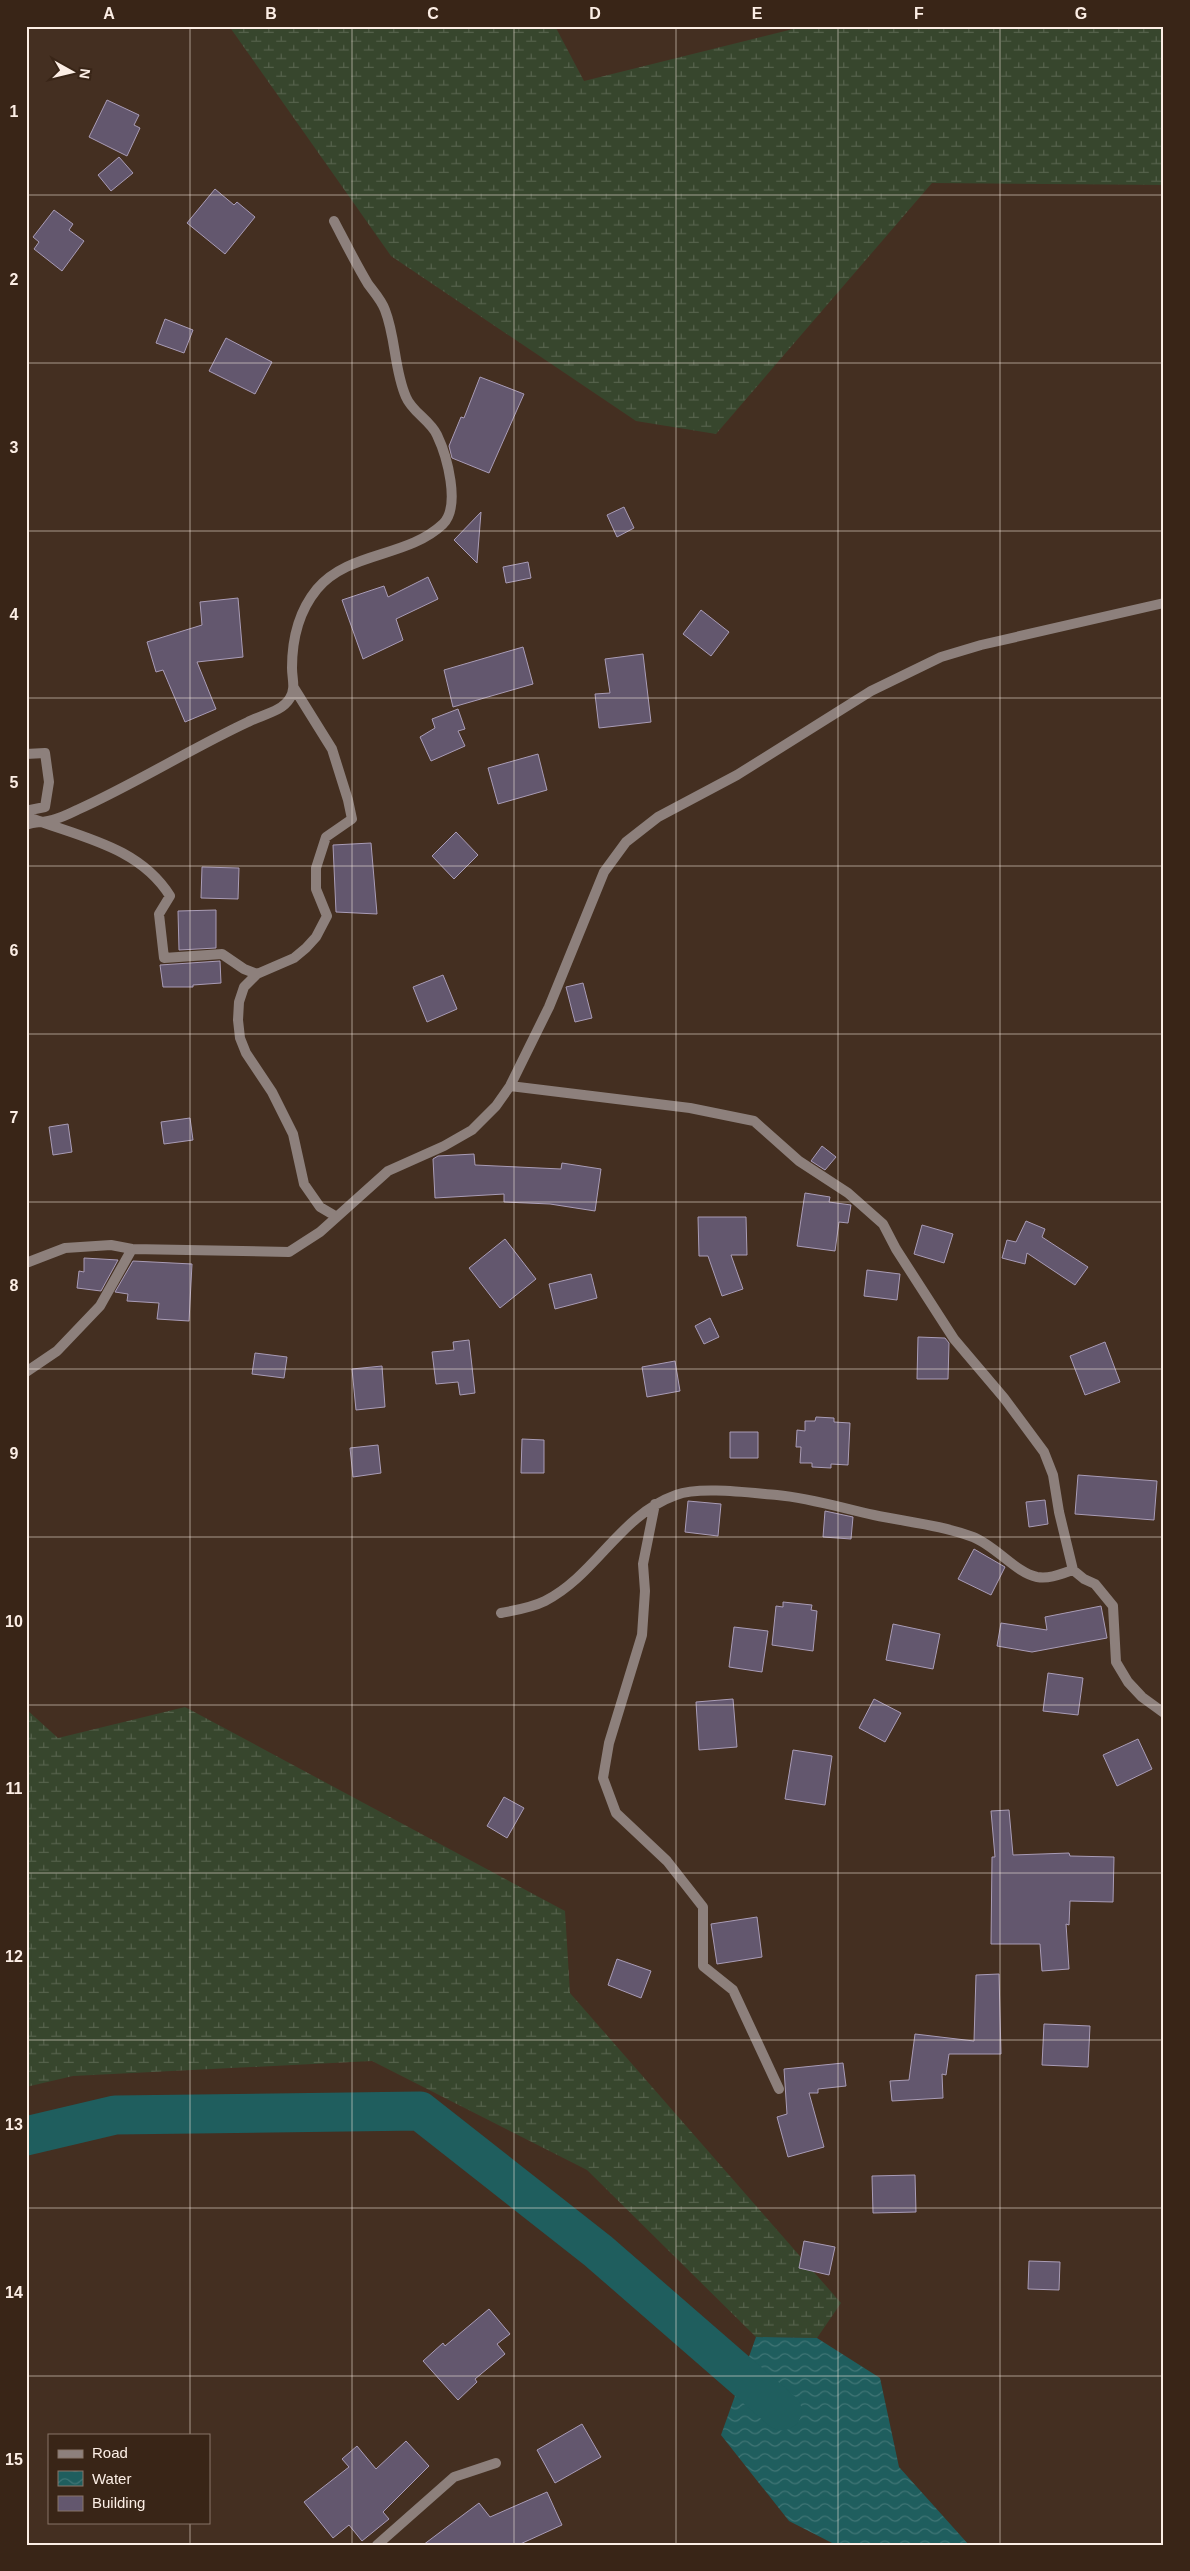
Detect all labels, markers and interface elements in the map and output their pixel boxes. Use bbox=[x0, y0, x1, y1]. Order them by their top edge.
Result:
text: A bbox=[103, 5, 115, 22]
text: B bbox=[265, 5, 277, 22]
text: C bbox=[427, 5, 439, 22]
text: D bbox=[589, 5, 601, 22]
text: E bbox=[752, 5, 763, 22]
text: F bbox=[914, 5, 924, 22]
text: G bbox=[1075, 5, 1087, 22]
north arrow bbox=[48, 48, 98, 98]
text: N bbox=[76, 68, 94, 80]
text: 1 bbox=[10, 103, 19, 120]
text: 2 bbox=[10, 271, 19, 288]
text: 3 bbox=[10, 439, 19, 456]
text: 4 bbox=[10, 606, 19, 623]
text: 5 bbox=[10, 774, 19, 791]
text: 6 bbox=[10, 942, 19, 959]
text: 7 bbox=[10, 1109, 19, 1126]
text: 8 bbox=[10, 1277, 19, 1294]
text: 9 bbox=[10, 1445, 19, 1462]
text: 10 bbox=[5, 1613, 23, 1630]
text: 11 bbox=[6, 1780, 23, 1797]
text: 12 bbox=[5, 1948, 23, 1965]
text: 13 bbox=[5, 2116, 23, 2133]
text: 14 bbox=[5, 2284, 23, 2301]
legend bbox=[48, 2434, 210, 2524]
text: Road bbox=[92, 2444, 128, 2461]
text: 15 bbox=[5, 2451, 23, 2468]
text: Water bbox=[92, 2470, 131, 2487]
text: Building bbox=[92, 2494, 145, 2511]

